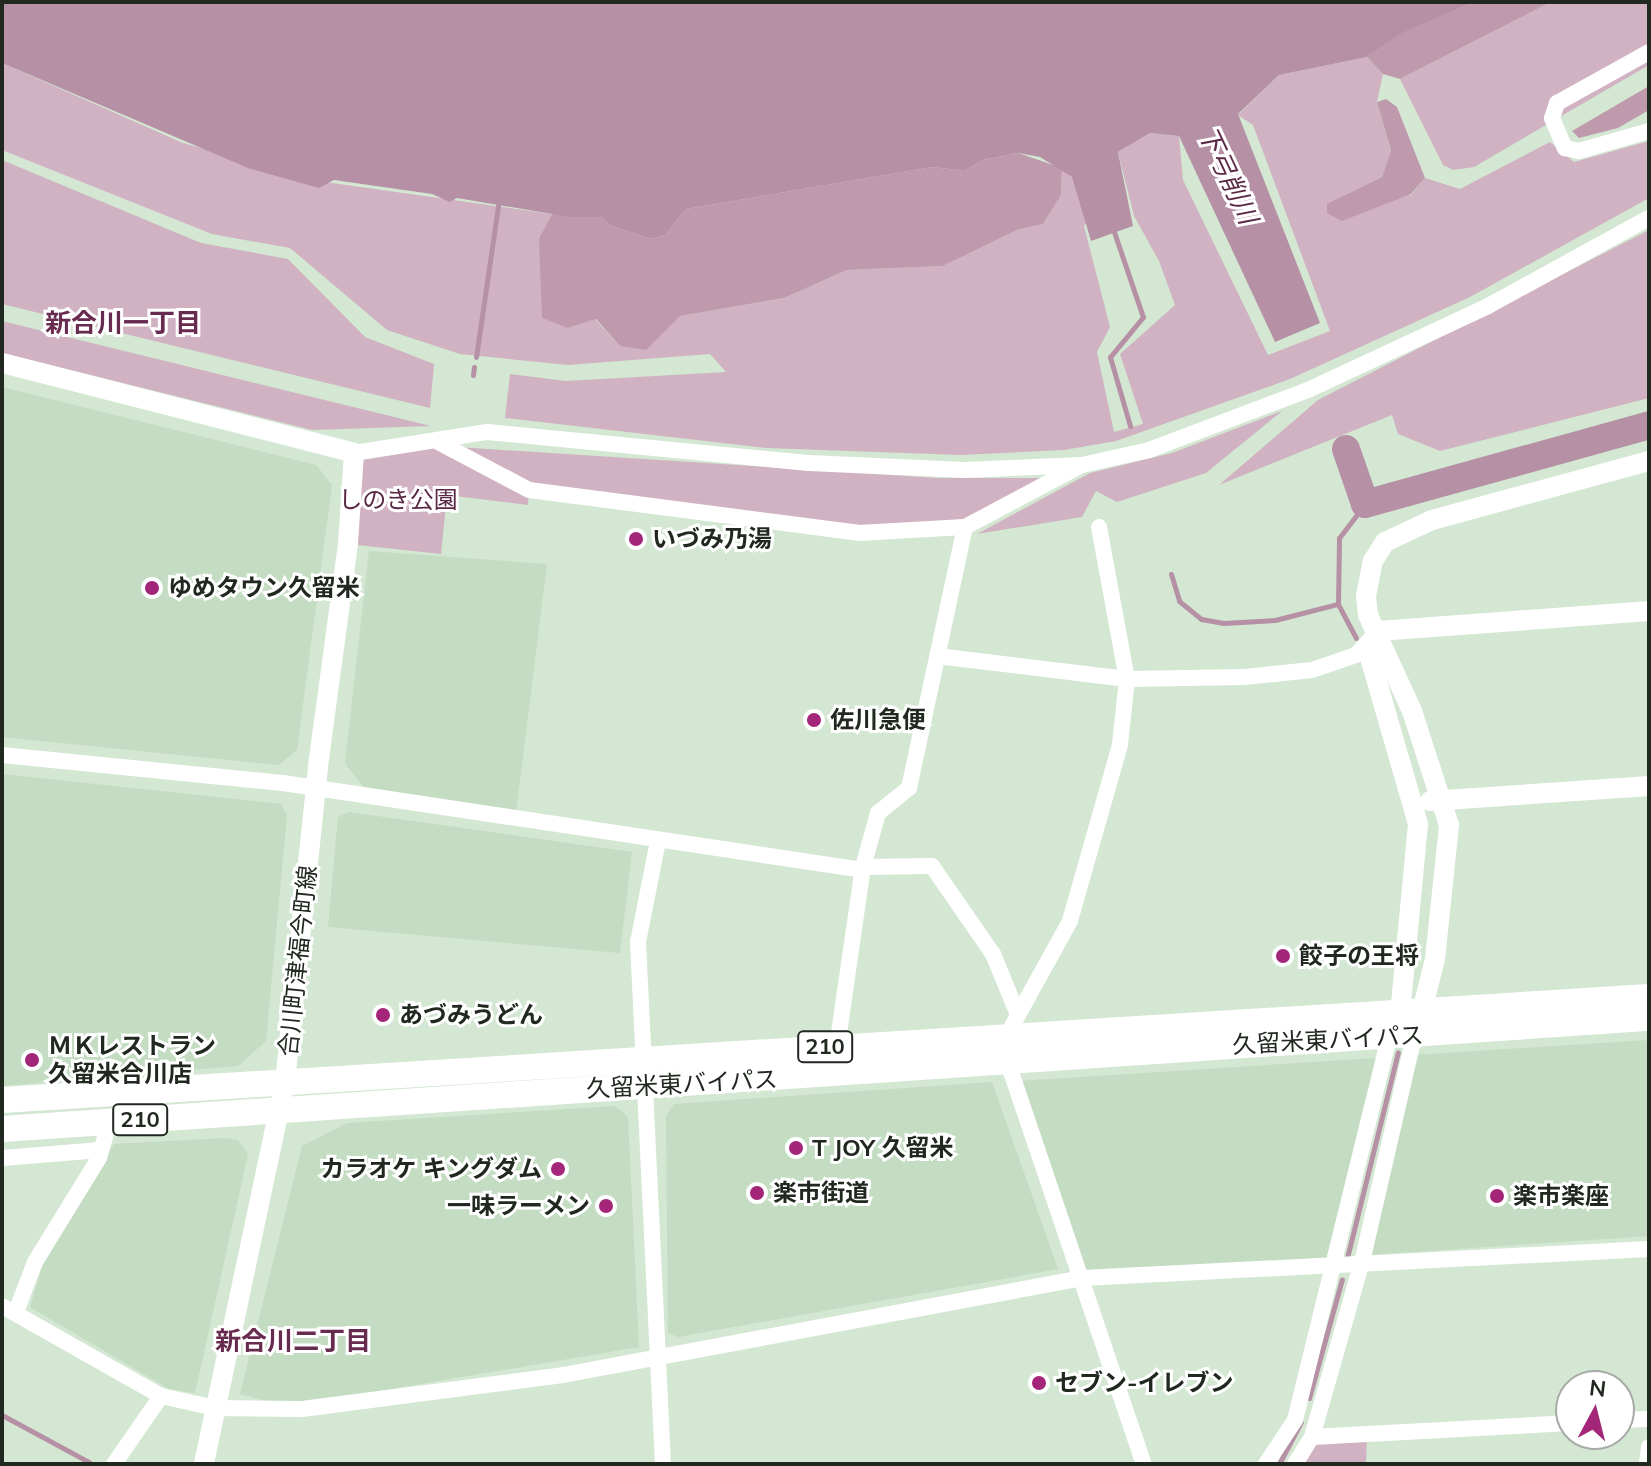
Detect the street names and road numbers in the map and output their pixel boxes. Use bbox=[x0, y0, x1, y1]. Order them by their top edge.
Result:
street label: 合川町津福今町線 bbox=[274, 864, 322, 1058]
street label: 久留米東バイパス bbox=[1231, 1021, 1425, 1059]
road number: 210 bbox=[797, 1029, 853, 1065]
street label: 久留米東バイパス bbox=[585, 1065, 779, 1103]
road number: 210 bbox=[112, 1102, 168, 1138]

